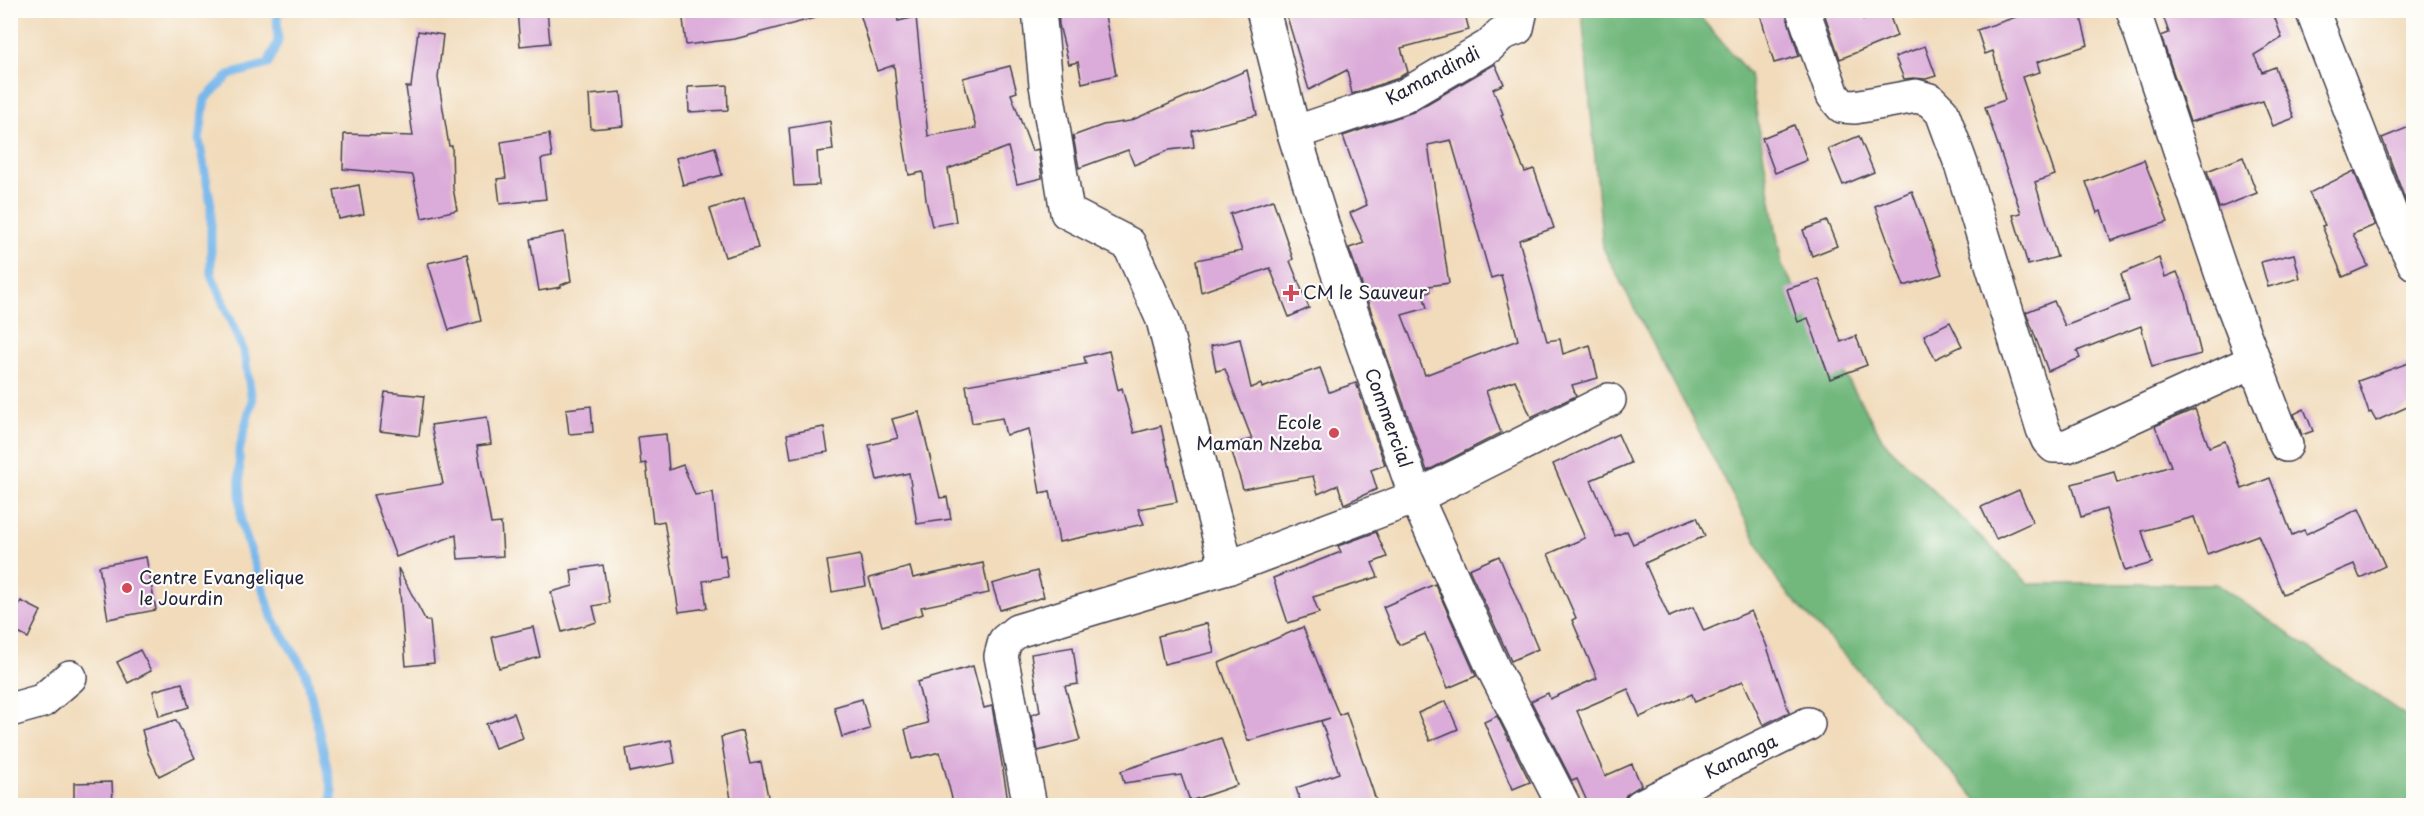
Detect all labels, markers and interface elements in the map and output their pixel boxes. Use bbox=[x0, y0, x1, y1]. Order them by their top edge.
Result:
street label: Kamandindi bbox=[1380, 38, 1484, 111]
place label: CM le Sauveur bbox=[1303, 278, 1428, 305]
marker: CM le Sauveur bbox=[1284, 286, 1298, 300]
street label: Commercial bbox=[1359, 364, 1420, 471]
place label: Ecole Maman Nzeba bbox=[1196, 408, 1323, 456]
marker: Ecole Maman Nzeba bbox=[1327, 426, 1341, 440]
place label: Centre Evangelique le Jourdin bbox=[139, 563, 304, 611]
marker: Centre Evangelique le Jourdin bbox=[120, 581, 134, 595]
street label: Kananga bbox=[1699, 726, 1782, 785]

